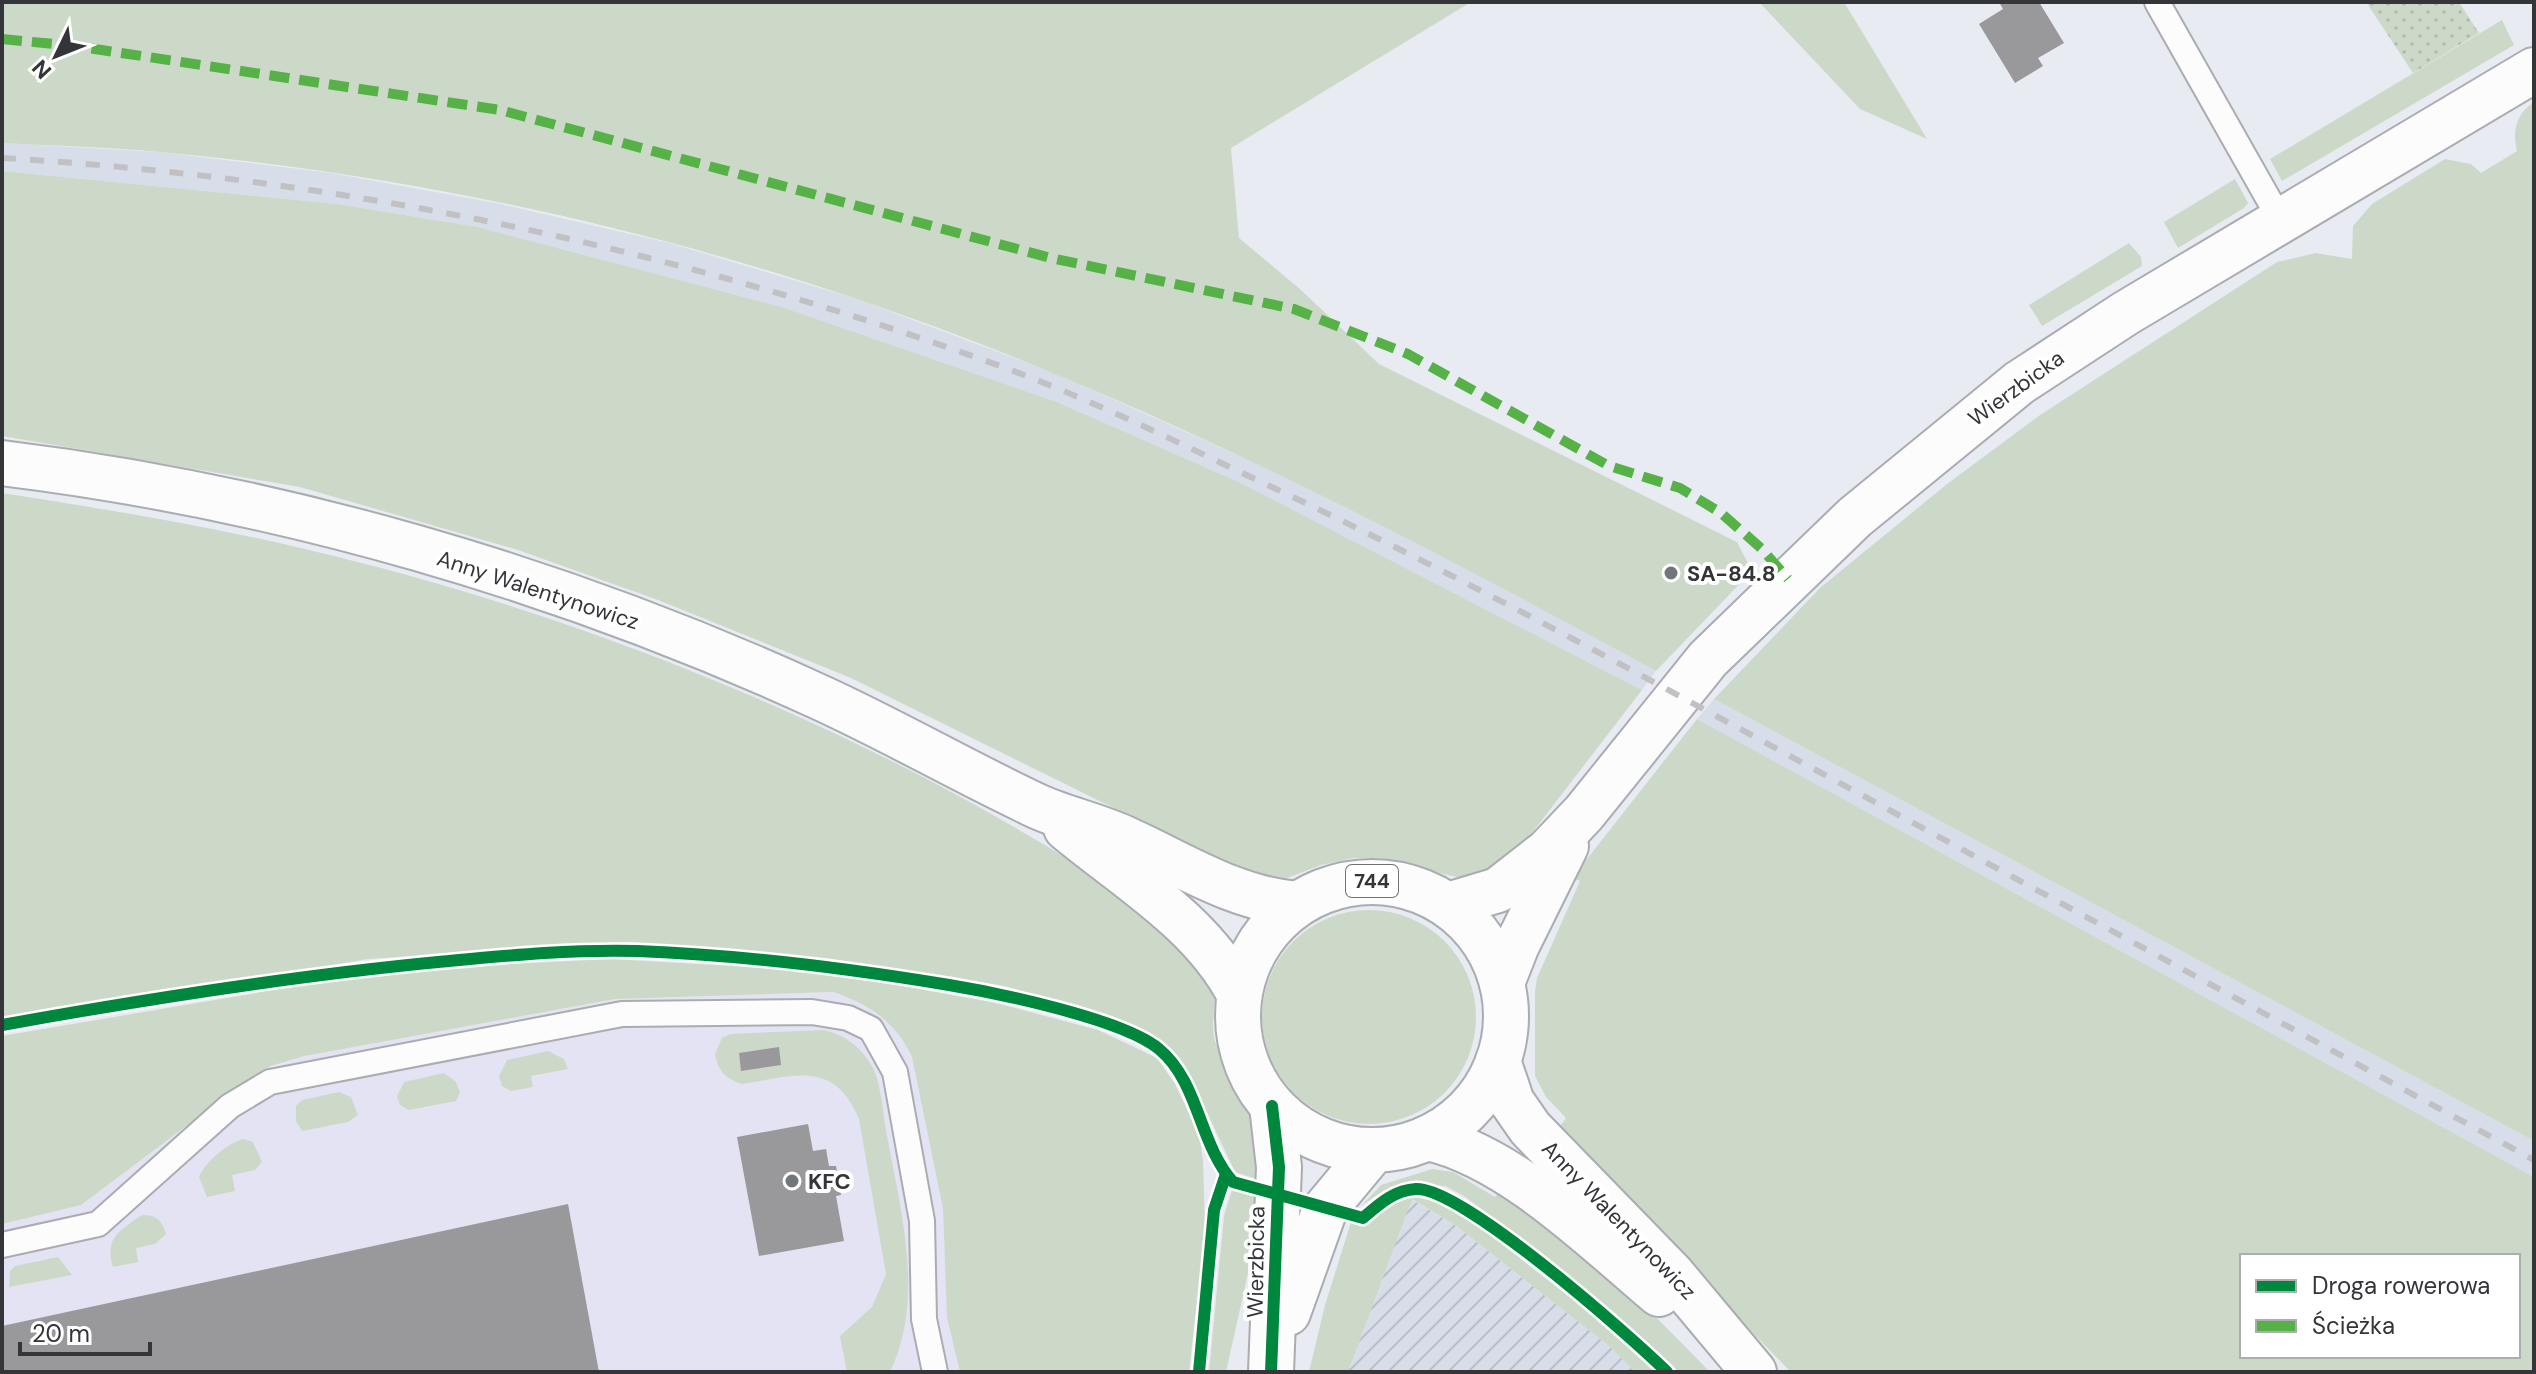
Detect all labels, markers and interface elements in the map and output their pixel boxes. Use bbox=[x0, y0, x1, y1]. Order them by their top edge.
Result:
north arrow bbox=[16, 16, 96, 96]
text: N bbox=[26, 54, 58, 85]
street label: Wierzbicka bbox=[1962, 343, 2070, 433]
street label: Anny Walentynowicz bbox=[433, 544, 643, 636]
place label: SA-84.8 bbox=[1687, 559, 1776, 588]
marker: SA-84.8 bbox=[1662, 564, 1680, 582]
road number: 744 bbox=[1346, 865, 1398, 897]
street label: Anny Walentynowicz bbox=[1535, 1134, 1703, 1306]
place label: KFC bbox=[808, 1167, 851, 1196]
marker: KFC bbox=[783, 1172, 801, 1190]
street label: Wierzbicka bbox=[1241, 1206, 1271, 1318]
legend bbox=[2240, 1254, 2520, 1358]
text: Droga rowerowa bbox=[2312, 1270, 2490, 1301]
scale bar bbox=[20, 1306, 150, 1356]
text: Ścieżka bbox=[2312, 1310, 2395, 1341]
text: 20 m bbox=[32, 1318, 90, 1349]

